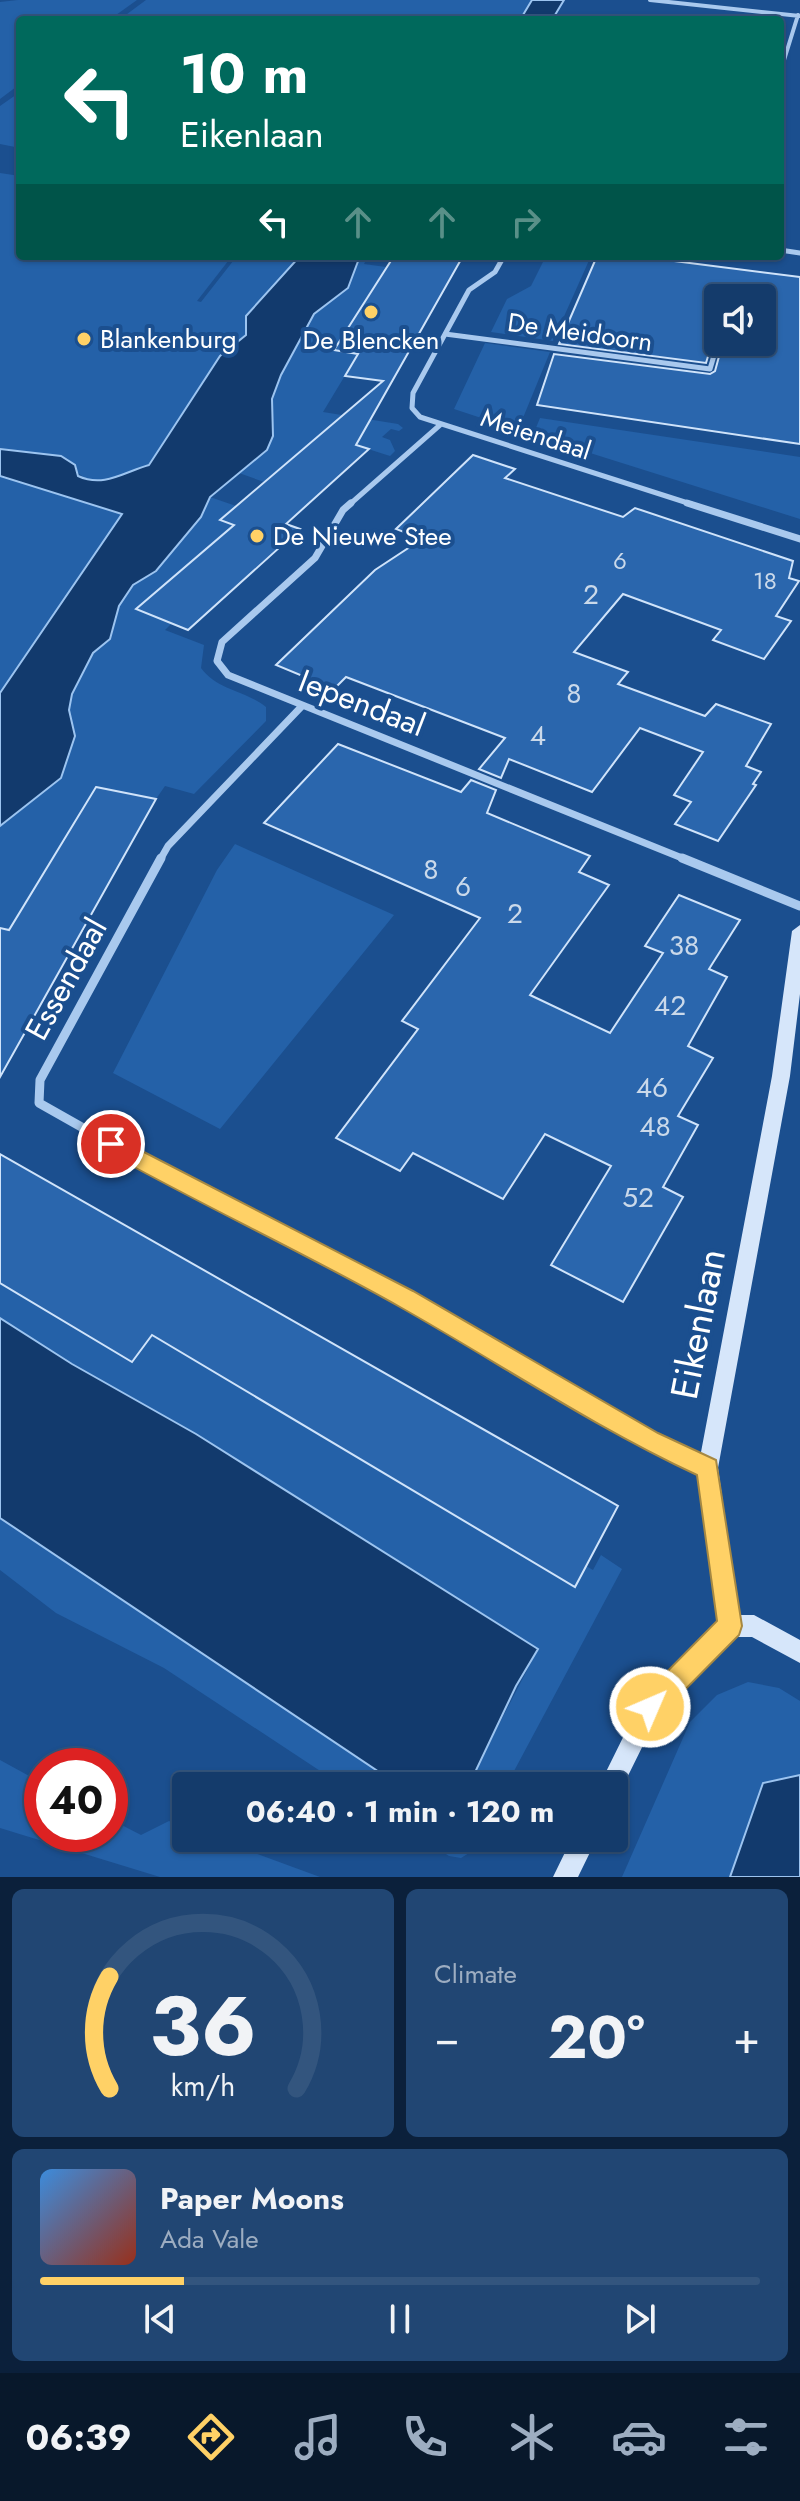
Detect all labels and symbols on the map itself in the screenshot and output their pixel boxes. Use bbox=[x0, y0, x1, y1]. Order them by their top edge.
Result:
marker: De Blencken bbox=[362, 303, 380, 321]
street label: De Meidoorn bbox=[505, 303, 655, 361]
place label: Blankenburg bbox=[100, 320, 237, 358]
place label: De Blencken bbox=[303, 321, 439, 359]
marker: Blankenburg bbox=[75, 330, 93, 348]
street label: Meiendaal bbox=[476, 398, 596, 470]
place label: De Nieuwe Stee bbox=[273, 517, 452, 555]
marker: De Nieuwe Stee bbox=[248, 527, 266, 545]
house number: 6 bbox=[613, 543, 627, 578]
house number: 18 bbox=[753, 563, 777, 598]
house number: 2 bbox=[583, 574, 599, 615]
street label: Iependaal bbox=[292, 658, 432, 748]
house number: 8 bbox=[566, 673, 582, 714]
house number: 4 bbox=[530, 715, 546, 756]
house number: 8 bbox=[423, 849, 439, 890]
house number: 6 bbox=[455, 866, 471, 907]
house number: 2 bbox=[507, 893, 523, 934]
street label: Essendaal bbox=[14, 910, 118, 1048]
house number: 38 bbox=[669, 925, 699, 966]
house number: 42 bbox=[654, 985, 686, 1026]
house number: 46 bbox=[636, 1067, 668, 1108]
house number: 48 bbox=[639, 1106, 671, 1147]
pin bbox=[77, 1110, 145, 1178]
house number: 52 bbox=[622, 1177, 654, 1218]
street label: Eikenlaan bbox=[656, 1244, 739, 1404]
position arrow bbox=[608, 1665, 692, 1749]
speed limit sign: 40 bbox=[24, 1748, 128, 1852]

